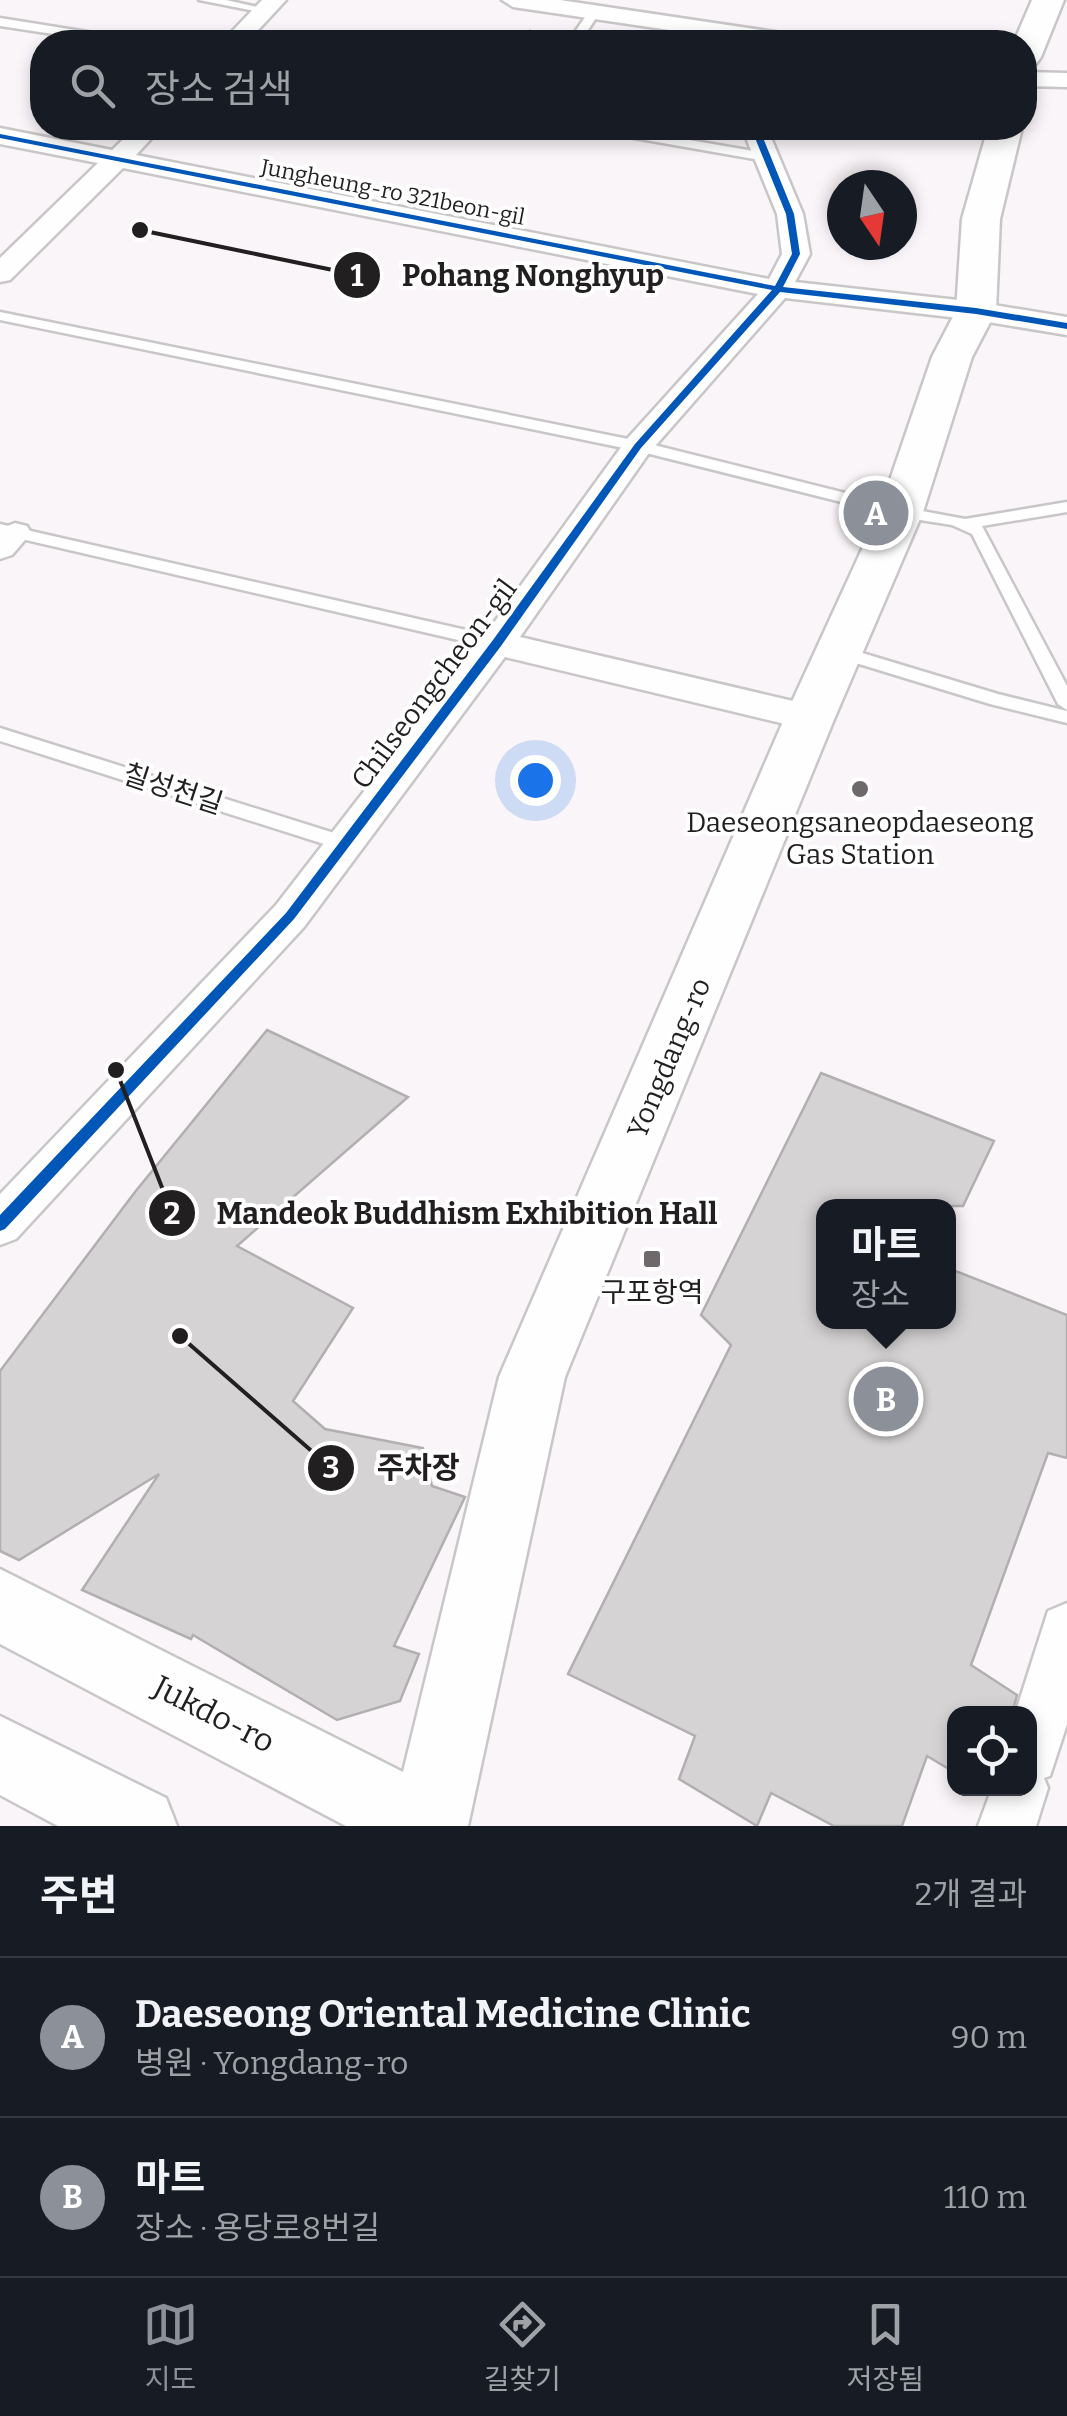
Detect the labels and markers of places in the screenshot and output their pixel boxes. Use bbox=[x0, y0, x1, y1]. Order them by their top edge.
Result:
callout: Pohang Nonghyup bbox=[332, 245, 684, 305]
pin: A bbox=[844, 476, 908, 550]
marker: Daeseongsaneopdaeseong Gas Station bbox=[849, 778, 871, 800]
place label: Daeseongsaneopdaeseong Gas Station bbox=[686, 806, 1034, 871]
callout: Mandeok Buddhism Exhibition Hall bbox=[147, 1183, 738, 1243]
marker: 구포항역 bbox=[641, 1248, 663, 1270]
place label: 구포항역 bbox=[600, 1276, 704, 1309]
pin: B bbox=[854, 1362, 918, 1436]
callout: 주차장 bbox=[306, 1438, 479, 1498]

